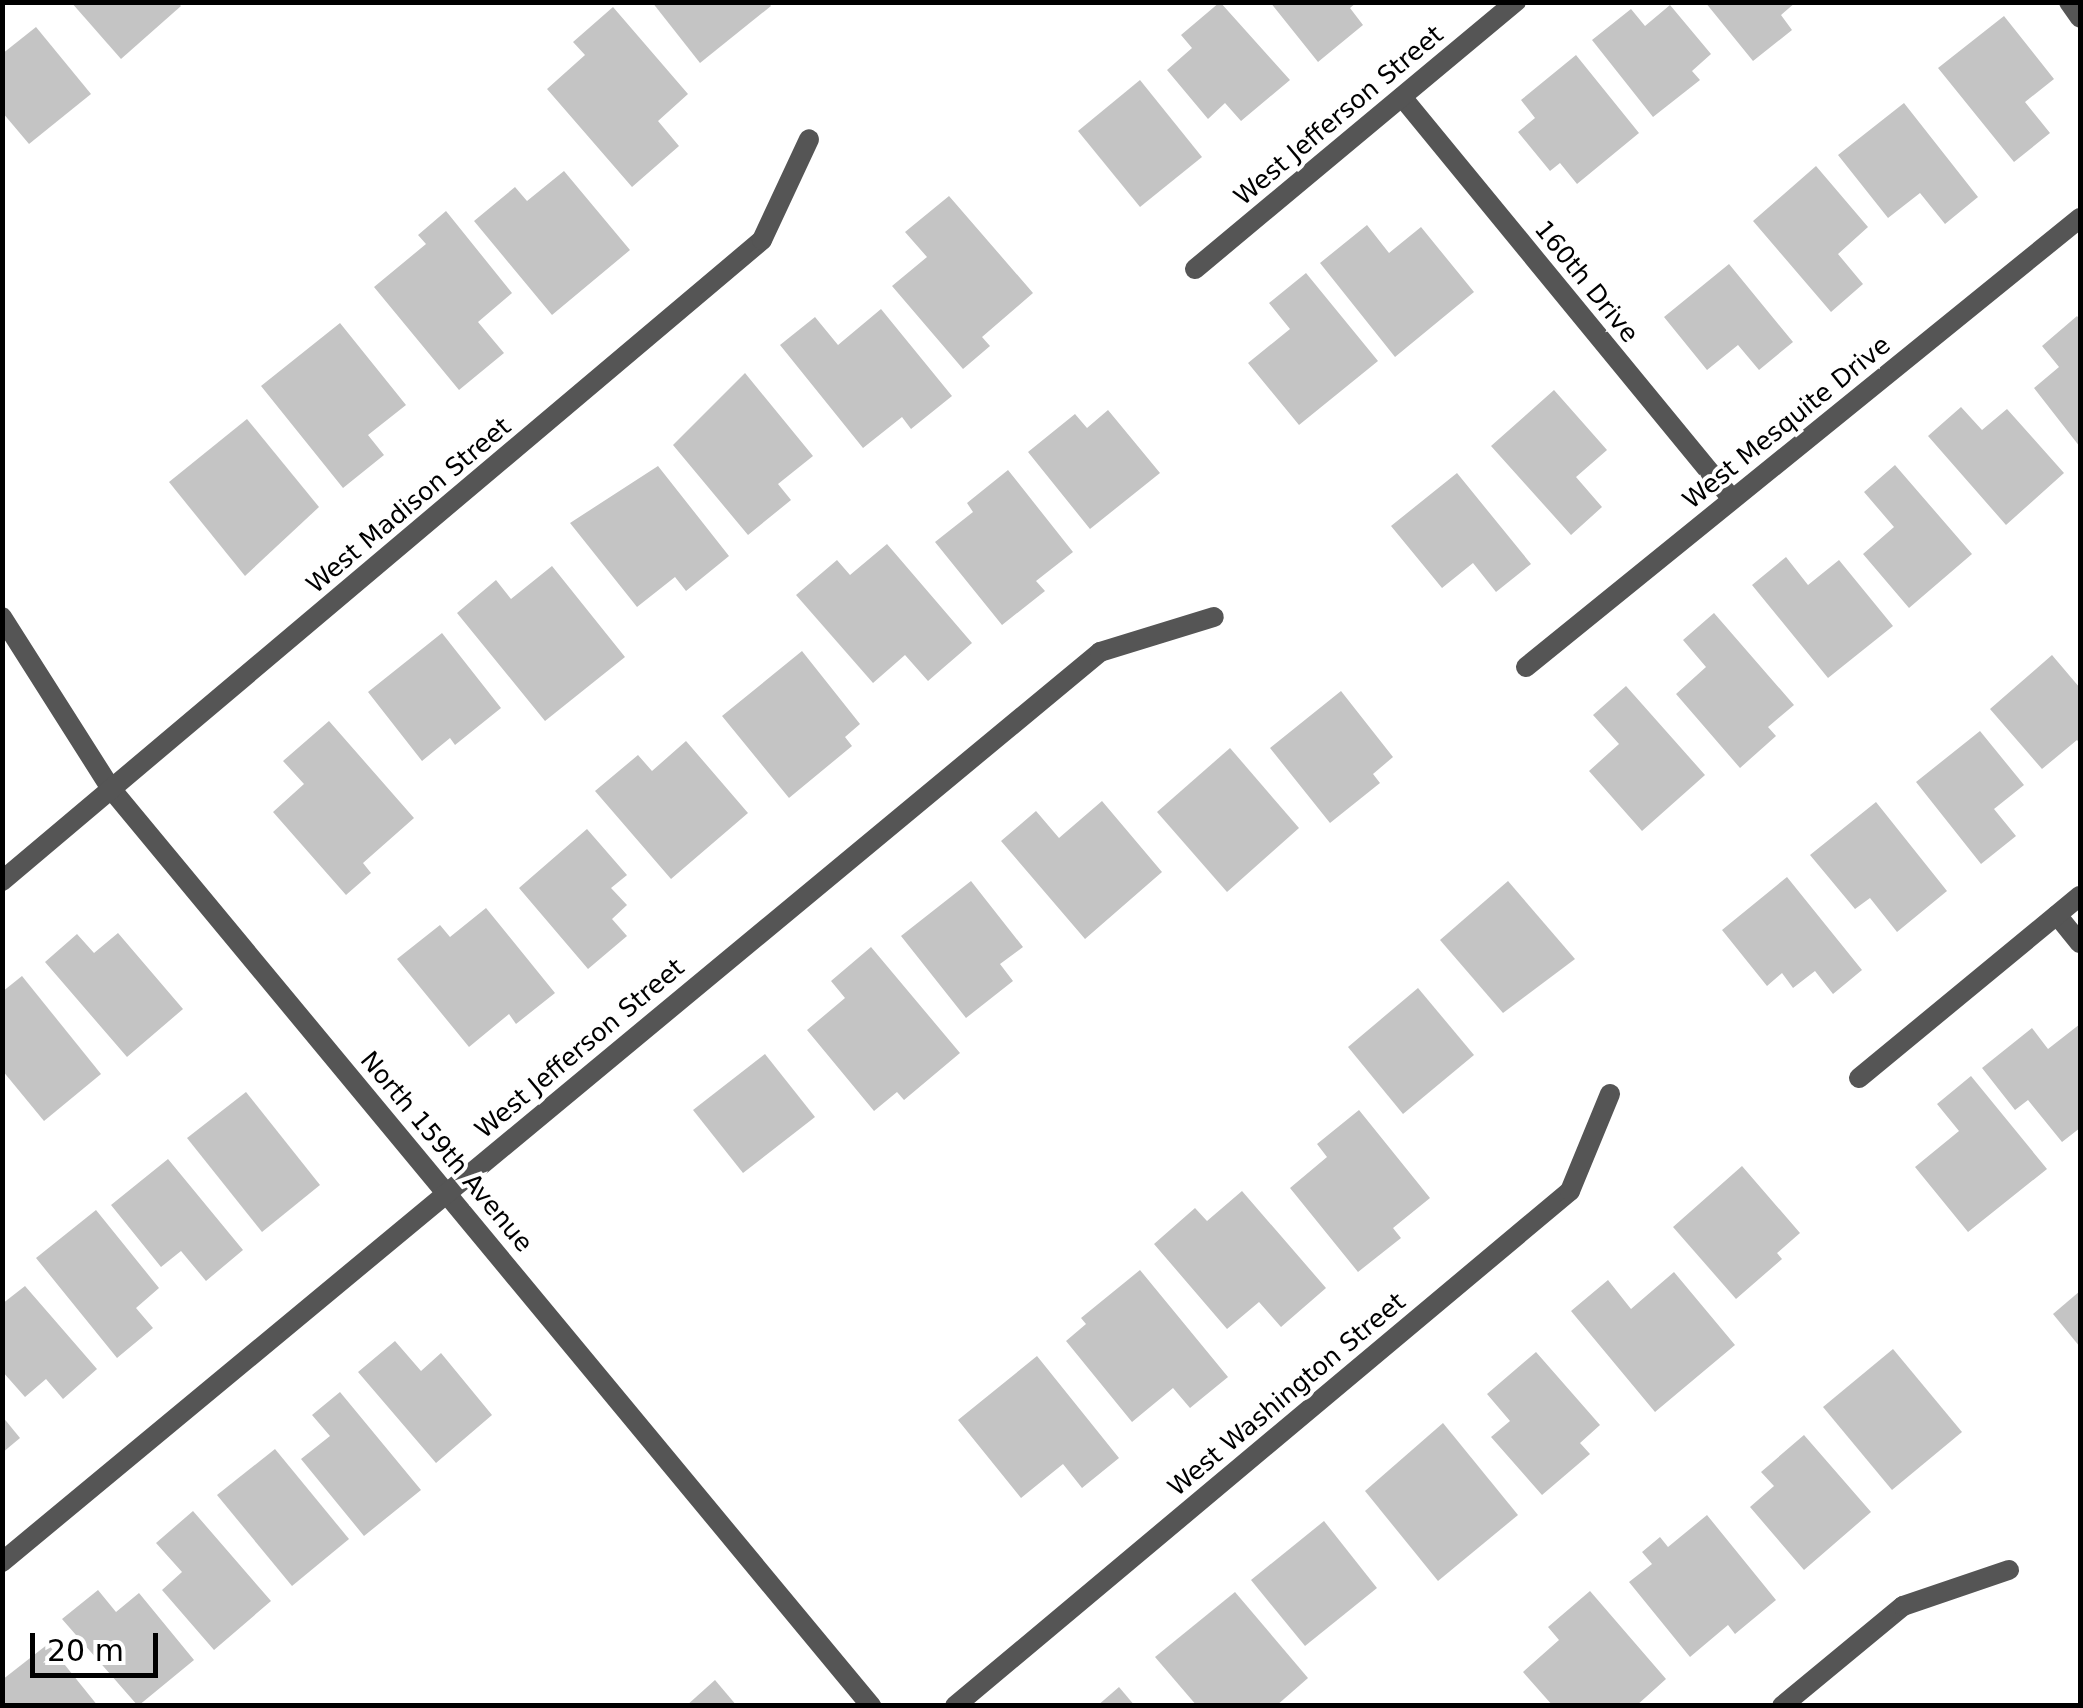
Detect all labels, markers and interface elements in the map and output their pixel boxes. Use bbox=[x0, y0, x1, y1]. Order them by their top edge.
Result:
street label: West Jefferson Street bbox=[1229, 20, 1449, 212]
street label: 160th Drive bbox=[1528, 215, 1644, 349]
street label: West Mesquite Drive bbox=[1677, 330, 1897, 516]
street label: West Madison Street bbox=[301, 412, 517, 600]
street label: West Jefferson Street bbox=[470, 953, 690, 1145]
street label: North 159th Avenue bbox=[353, 1046, 539, 1258]
street label: West Washington Street bbox=[1162, 1287, 1412, 1503]
scale bar bbox=[35, 1613, 162, 1675]
text: 20 m bbox=[47, 1633, 124, 1668]

